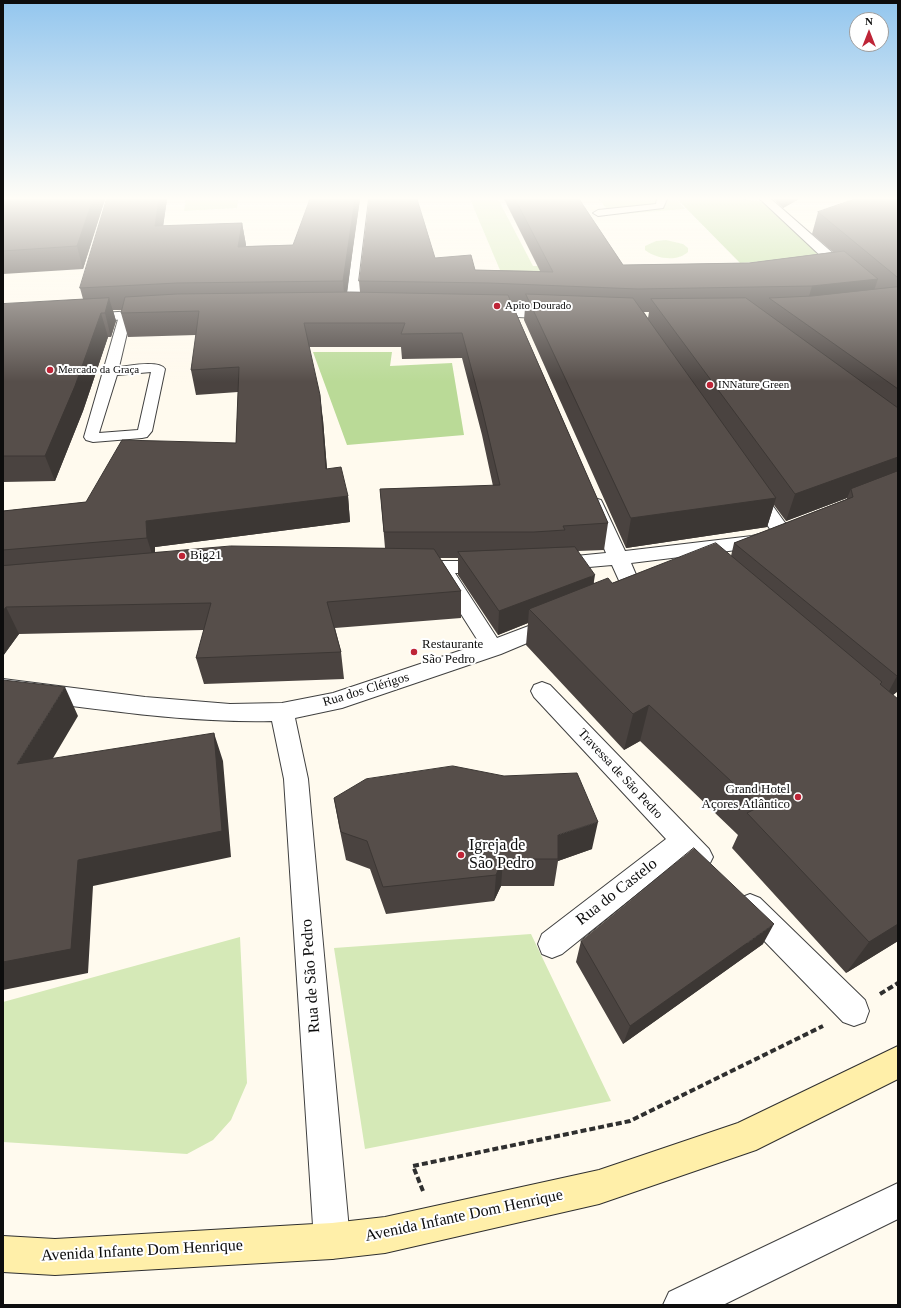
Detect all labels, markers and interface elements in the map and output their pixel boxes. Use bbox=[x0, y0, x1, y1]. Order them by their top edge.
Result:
north arrow bbox=[849, 12, 889, 52]
text: N bbox=[865, 15, 873, 27]
place label: Apito Dourado bbox=[505, 299, 571, 313]
marker: Apito Dourado bbox=[492, 301, 502, 311]
place label: Mercado da Graça bbox=[58, 363, 139, 377]
marker: Mercado da Graça bbox=[45, 365, 55, 375]
place label: INNature Green bbox=[718, 378, 789, 392]
marker: INNature Green bbox=[705, 380, 715, 390]
place label: Big21 bbox=[190, 548, 222, 564]
marker: Big21 bbox=[177, 551, 187, 561]
place label: Restaurante São Pedro bbox=[422, 637, 483, 668]
marker: Restaurante São Pedro bbox=[409, 647, 419, 657]
street label: Rua dos Clérigos bbox=[321, 669, 411, 711]
street label: Travessa de São Pedro bbox=[574, 726, 666, 822]
place label: Grand Hotel Açores Atlântico bbox=[702, 782, 790, 813]
marker: Grand Hotel Açores Atlântico bbox=[793, 792, 803, 802]
place label: Igreja de São Pedro bbox=[469, 836, 534, 874]
marker: Igreja de São Pedro bbox=[456, 850, 466, 860]
street label: Rua do Castelo bbox=[573, 854, 661, 930]
street label: Rua de São Pedro bbox=[297, 918, 325, 1034]
street label: Avenida Infante Dom Henrique bbox=[363, 1186, 565, 1246]
street label: Avenida Infante Dom Henrique bbox=[41, 1236, 243, 1266]

